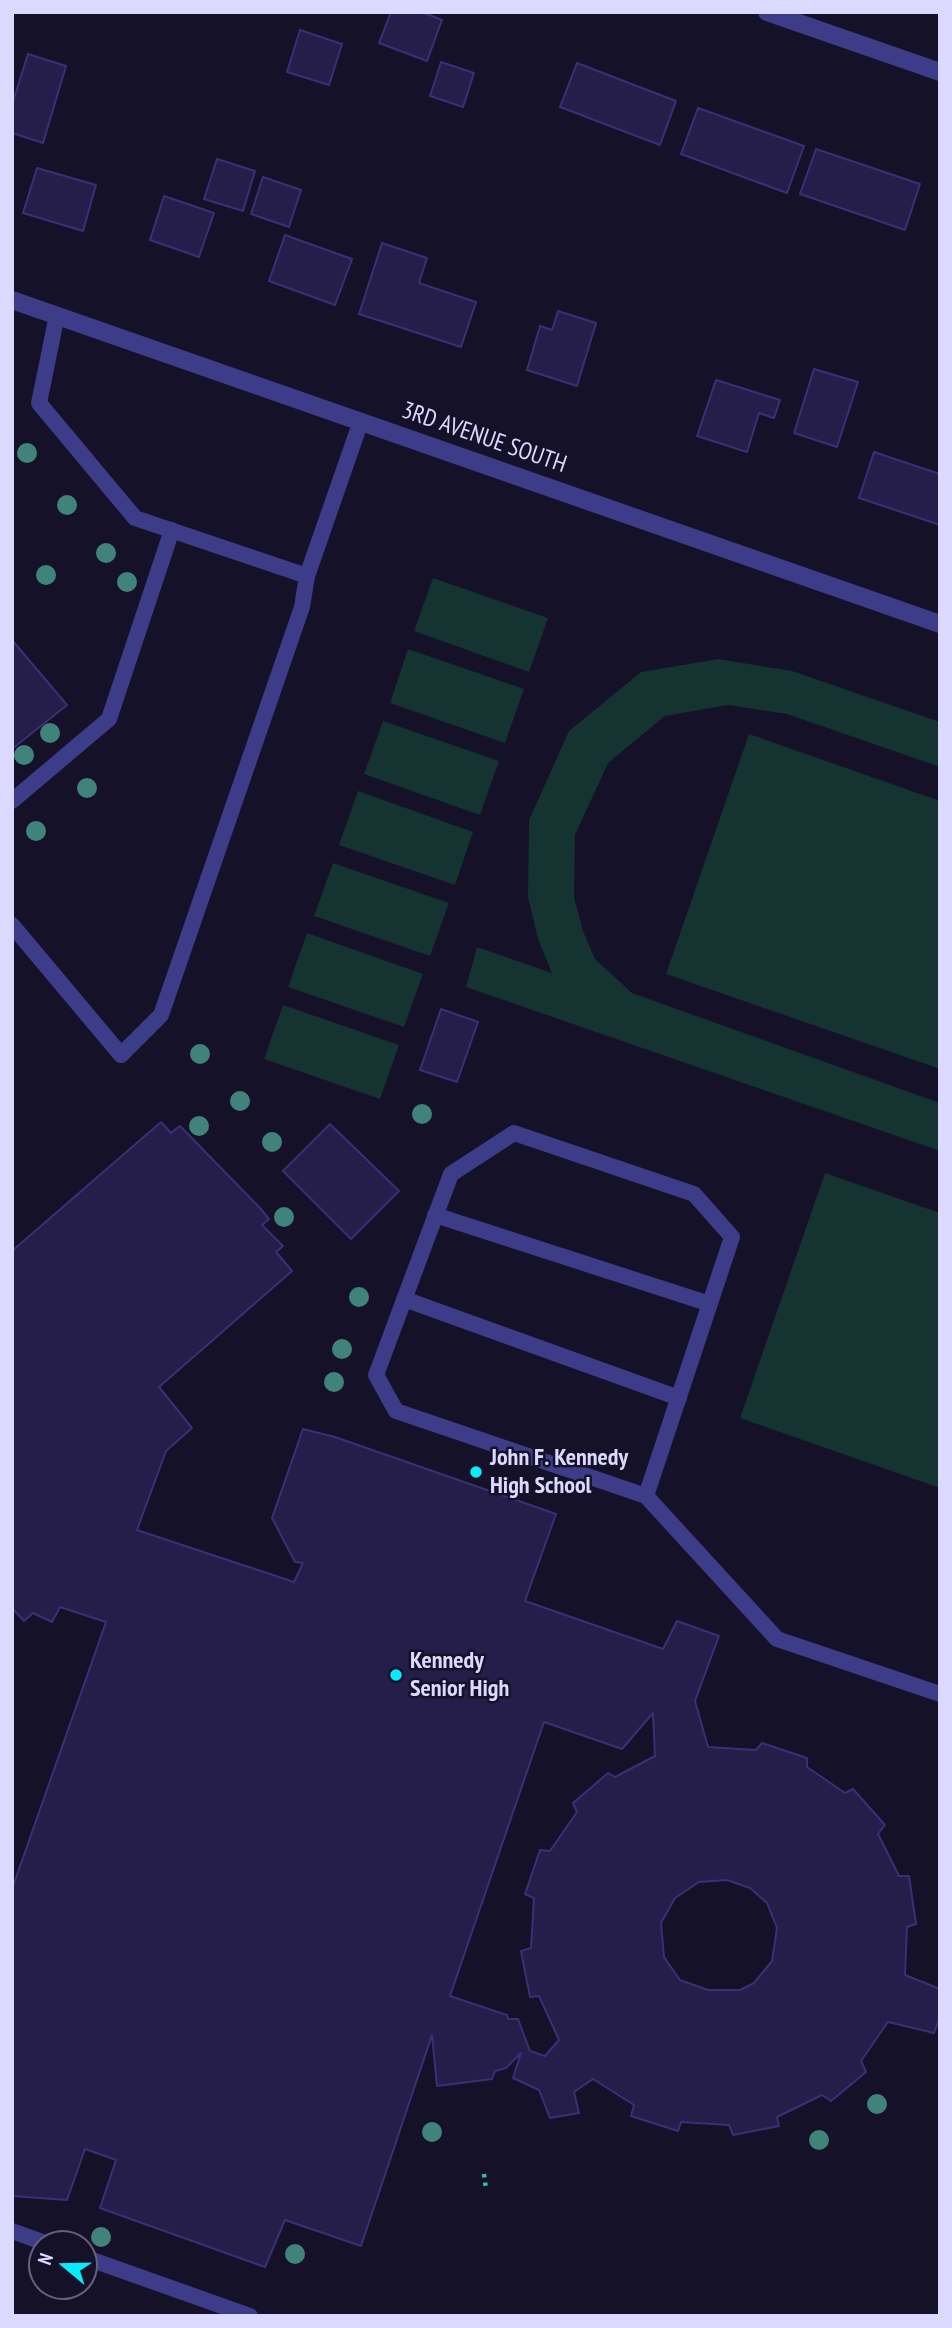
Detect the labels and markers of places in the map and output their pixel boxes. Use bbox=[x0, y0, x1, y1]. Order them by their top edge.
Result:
place label: John F. Kennedy High School bbox=[490, 1444, 628, 1500]
marker: John F. Kennedy High School bbox=[468, 1464, 484, 1480]
place label: Kennedy Senior High bbox=[410, 1647, 509, 1703]
marker: Kennedy Senior High bbox=[388, 1667, 404, 1683]

